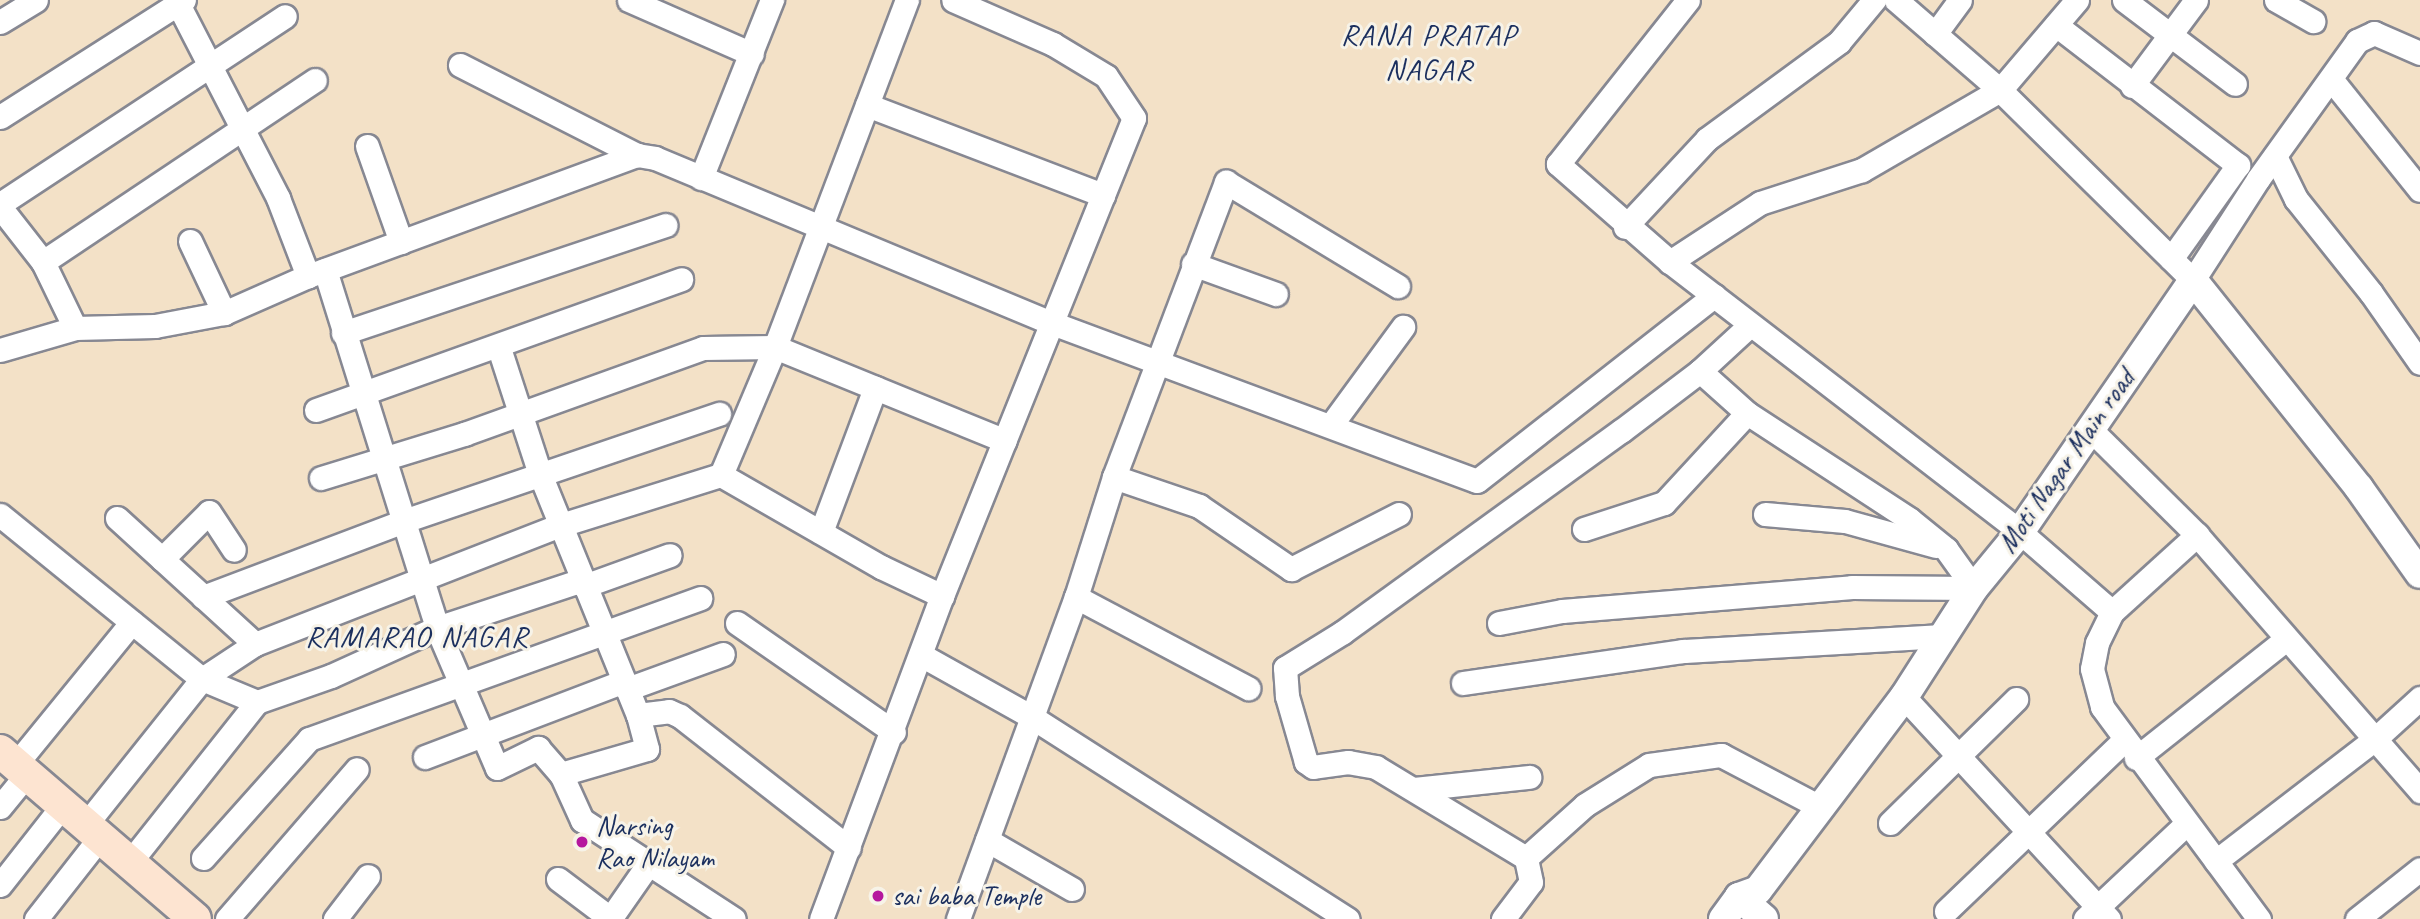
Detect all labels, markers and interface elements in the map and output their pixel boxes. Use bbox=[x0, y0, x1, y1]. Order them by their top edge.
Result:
district label: RANA PRATAP NAGAR bbox=[1342, 16, 1516, 86]
street label: Moti Nagar Main road bbox=[1990, 362, 2142, 560]
district label: RAMARAO NAGAR bbox=[308, 618, 526, 654]
place label: Narsing Rao Nilayam bbox=[596, 809, 715, 875]
marker: Narsing Rao Nilayam bbox=[574, 834, 590, 850]
place label: sai baba Temple bbox=[892, 879, 1040, 913]
marker: sai baba Temple bbox=[870, 888, 886, 904]

